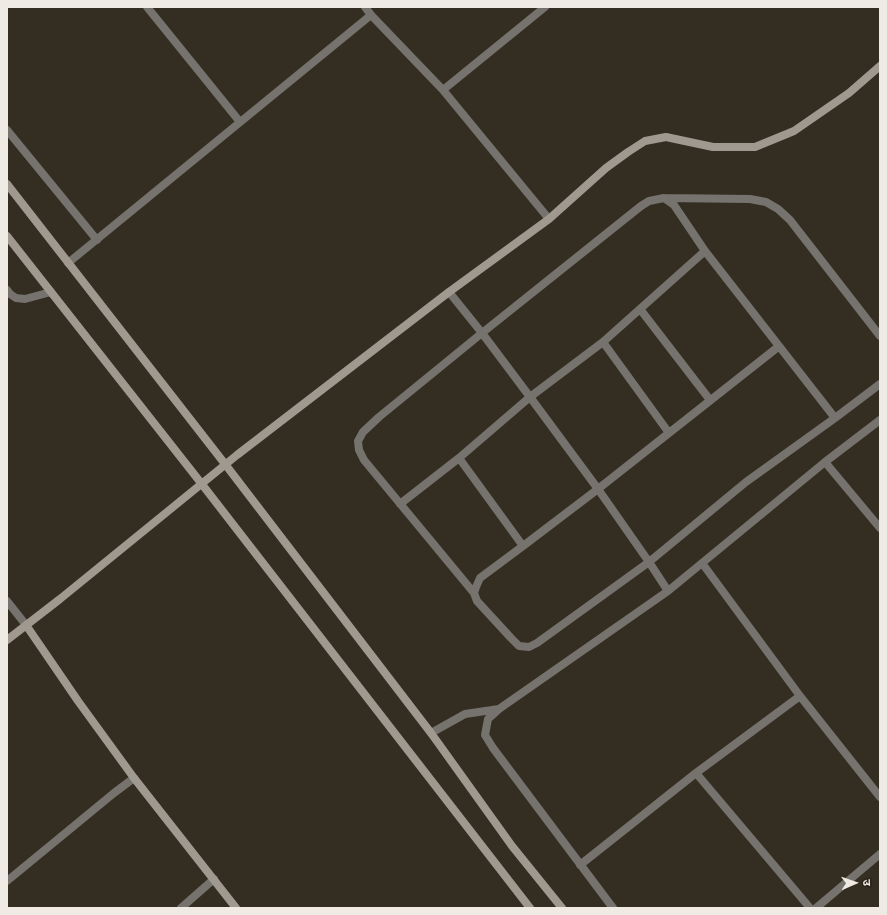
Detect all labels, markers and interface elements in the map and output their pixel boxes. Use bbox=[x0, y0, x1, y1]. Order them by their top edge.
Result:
north arrow bbox=[835, 863, 875, 903]
text: उ bbox=[860, 879, 875, 886]

